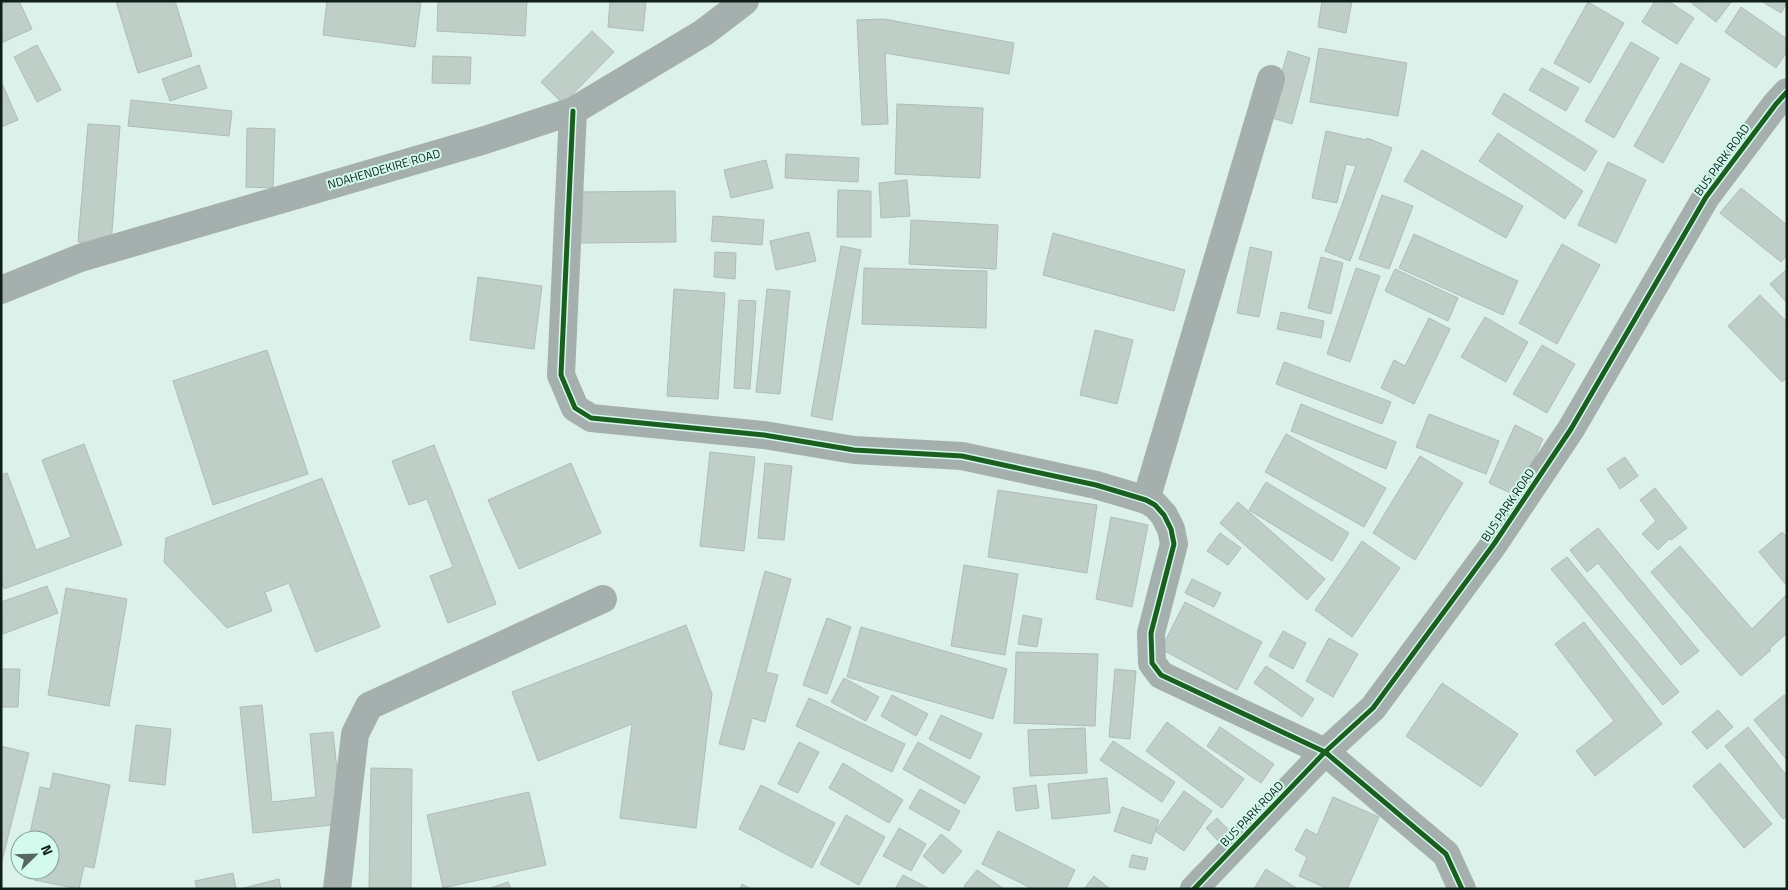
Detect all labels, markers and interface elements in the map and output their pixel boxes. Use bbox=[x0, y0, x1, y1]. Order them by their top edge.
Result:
street label: BUS PARK ROAD bbox=[1689, 120, 1754, 200]
street label: NDAHENDEKIRE ROAD bbox=[325, 143, 443, 194]
street label: BUS PARK ROAD bbox=[1476, 464, 1539, 545]
street label: BUS PARK ROAD bbox=[1215, 776, 1288, 851]
north arrow bbox=[10, 830, 60, 880]
text: N bbox=[36, 841, 59, 858]

